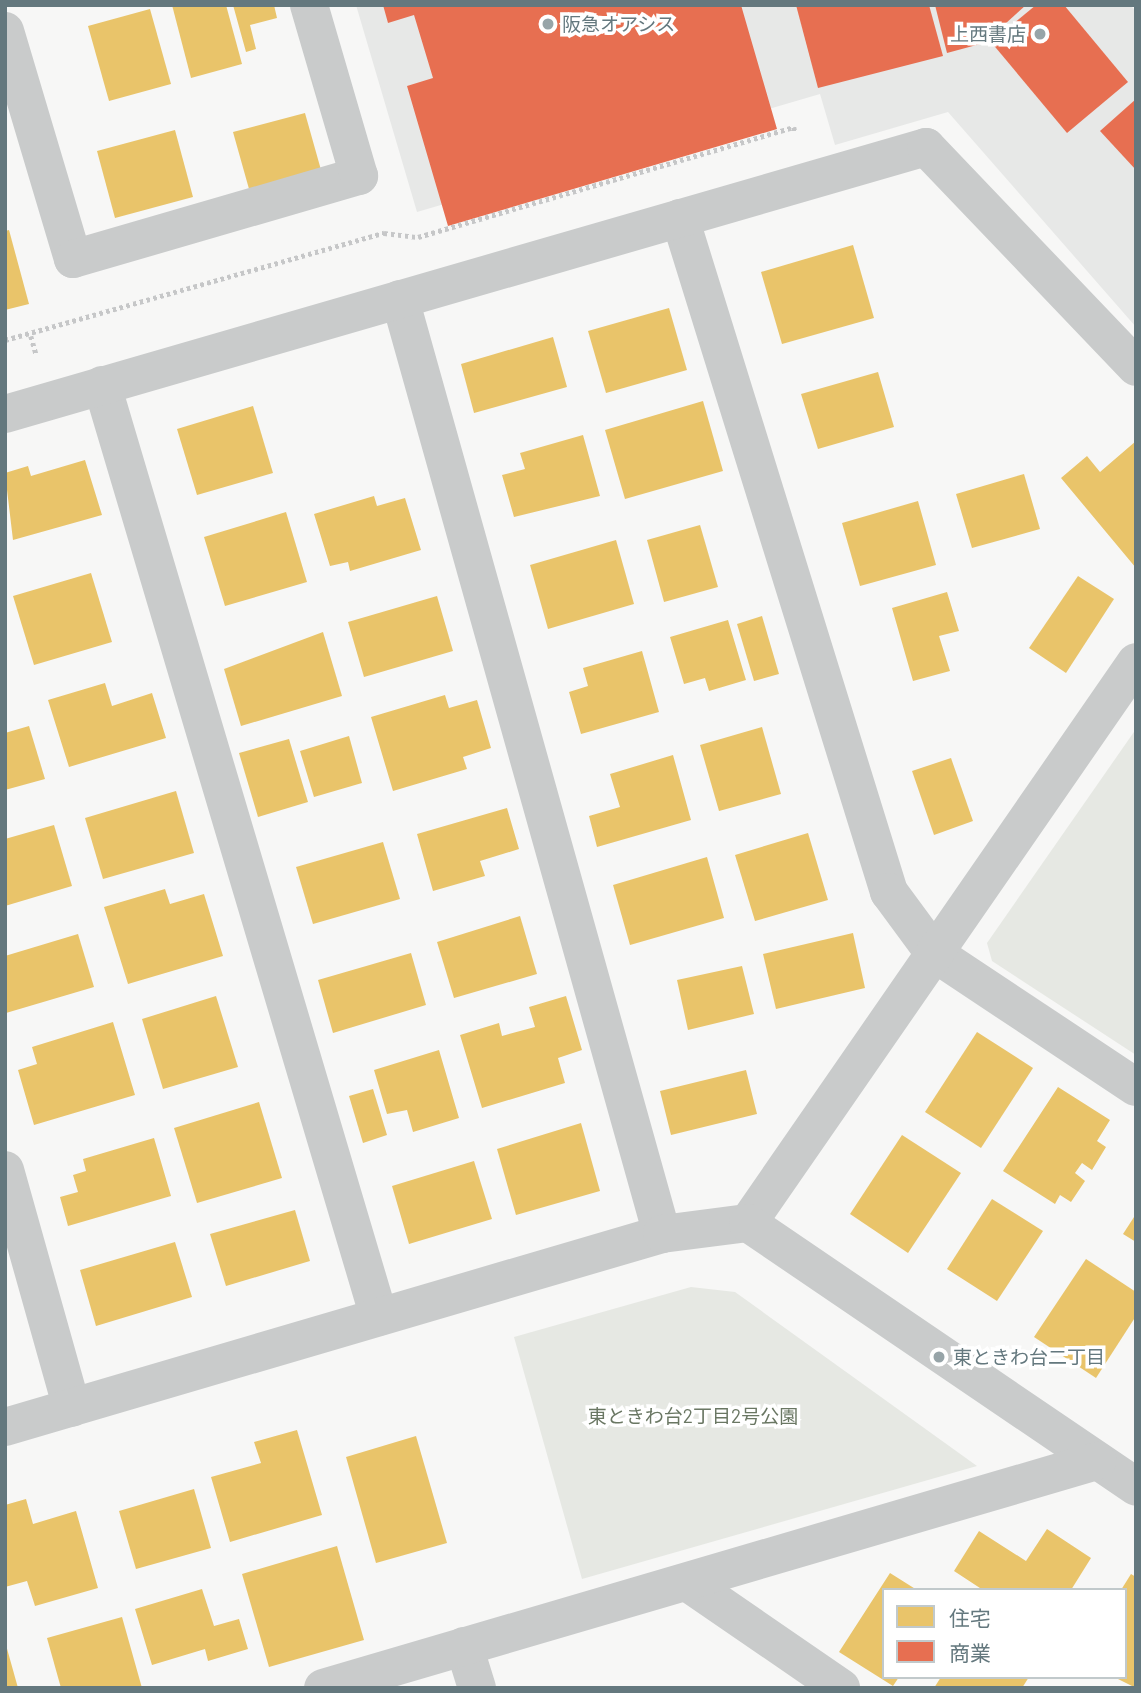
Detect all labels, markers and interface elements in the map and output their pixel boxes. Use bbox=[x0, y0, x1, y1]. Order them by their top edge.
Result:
place label: 阪急オアシス bbox=[562, 13, 676, 35]
marker: 阪急オアシス bbox=[540, 16, 556, 32]
place label: 上西書店 bbox=[950, 23, 1026, 45]
marker: 上西書店 bbox=[1032, 26, 1048, 42]
place label: 東ときわ台二丁目 bbox=[953, 1346, 1105, 1368]
marker: 東ときわ台二丁目 bbox=[931, 1349, 947, 1365]
park label: 東ときわ台2丁目2号公園 bbox=[588, 1405, 798, 1427]
legend bbox=[882, 1588, 1127, 1679]
text: 住宅 bbox=[949, 1605, 991, 1630]
text: 商業 bbox=[949, 1640, 991, 1665]

